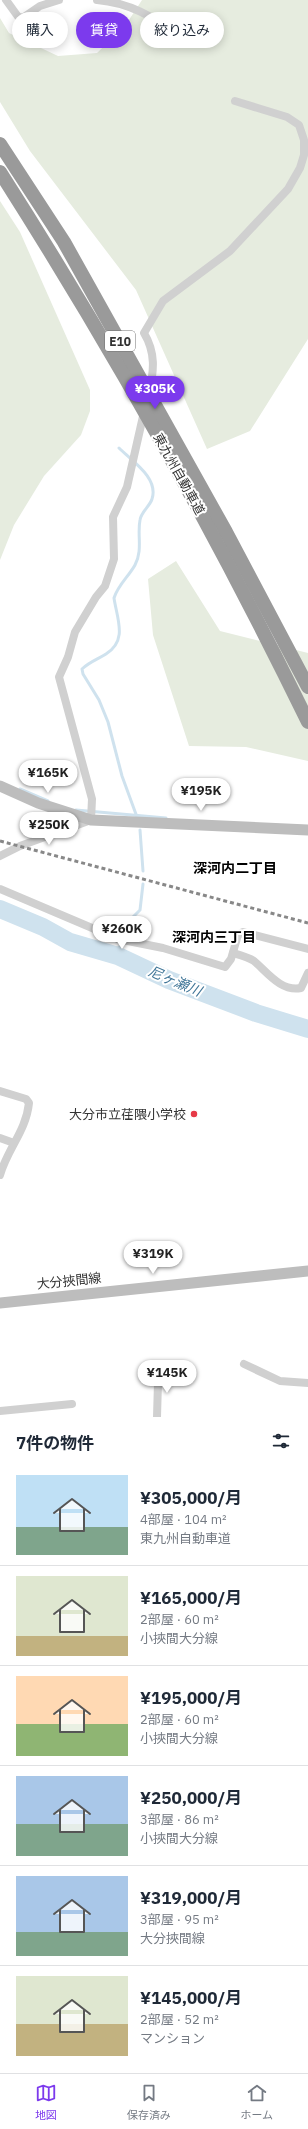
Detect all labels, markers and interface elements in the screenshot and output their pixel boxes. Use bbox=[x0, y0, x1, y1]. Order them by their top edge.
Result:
chip: 購入 bbox=[12, 12, 68, 48]
chip: 賃貸 bbox=[76, 12, 132, 48]
chip: 絞り込み bbox=[140, 12, 224, 48]
road number: E10 bbox=[105, 331, 135, 351]
pin: ¥305K bbox=[127, 376, 183, 410]
text: ¥305K bbox=[135, 380, 175, 397]
street label: 東九州自動車道 bbox=[150, 430, 208, 518]
pin: ¥165K bbox=[20, 760, 76, 794]
text: ¥165K bbox=[28, 764, 68, 781]
pin: ¥195K bbox=[173, 778, 229, 812]
text: ¥195K bbox=[181, 782, 221, 799]
pin: ¥250K bbox=[21, 812, 77, 846]
text: ¥250K bbox=[29, 816, 69, 833]
district label: 深河内二丁目 bbox=[193, 859, 277, 877]
pin: ¥260K bbox=[94, 916, 150, 950]
text: ¥260K bbox=[102, 920, 142, 937]
district label: 深河内三丁目 bbox=[172, 928, 256, 946]
water label: 尼ヶ瀬川 bbox=[146, 962, 206, 1001]
place label: 大分市立荏隈小学校 bbox=[69, 1106, 186, 1123]
marker: 大分市立荏隈小学校 bbox=[189, 1109, 199, 1119]
pin: ¥319K bbox=[125, 1241, 181, 1275]
text: ¥319K bbox=[133, 1245, 173, 1262]
street label: 大分挾間線 bbox=[36, 1269, 102, 1293]
pin: ¥145K bbox=[139, 1360, 195, 1394]
text: ¥145K bbox=[147, 1364, 187, 1381]
icon: filters bbox=[270, 1430, 292, 1452]
text: 7件の物件 bbox=[16, 1432, 94, 1454]
text: ¥305,000/月 bbox=[140, 1487, 242, 1509]
icon: home bbox=[48, 1491, 96, 1539]
text: 4部屋 · 104 m² bbox=[140, 1511, 227, 1528]
text: 東九州自動車道 bbox=[140, 1530, 231, 1547]
text: ¥165,000/月 bbox=[140, 1587, 242, 1609]
icon: home bbox=[48, 1592, 96, 1640]
text: 2部屋 · 60 m² bbox=[140, 1611, 219, 1628]
text: 小挾間大分線 bbox=[140, 1630, 218, 1647]
text: ¥195,000/月 bbox=[140, 1687, 242, 1709]
icon: home bbox=[48, 1692, 96, 1740]
text: 2部屋 · 60 m² bbox=[140, 1711, 219, 1728]
text: 小挾間大分線 bbox=[140, 1730, 218, 1747]
text: ¥250,000/月 bbox=[140, 1787, 242, 1809]
icon: home bbox=[48, 1792, 96, 1840]
text: 3部屋 · 86 m² bbox=[140, 1811, 219, 1828]
text: 小挾間大分線 bbox=[140, 1830, 218, 1847]
text: ¥319,000/月 bbox=[140, 1887, 242, 1909]
icon: home bbox=[48, 1892, 96, 1940]
text: 3部屋 · 95 m² bbox=[140, 1911, 219, 1928]
text: 大分挾間線 bbox=[140, 1930, 205, 1947]
text: ¥145,000/月 bbox=[140, 1987, 242, 2009]
icon: home bbox=[48, 1992, 96, 2040]
text: 2部屋 · 52 m² bbox=[140, 2011, 219, 2028]
text: マンション bbox=[140, 2030, 205, 2047]
tab: 地図 bbox=[35, 2082, 57, 2122]
tab: 保存済み bbox=[127, 2082, 171, 2122]
tab: ホーム bbox=[240, 2082, 273, 2122]

